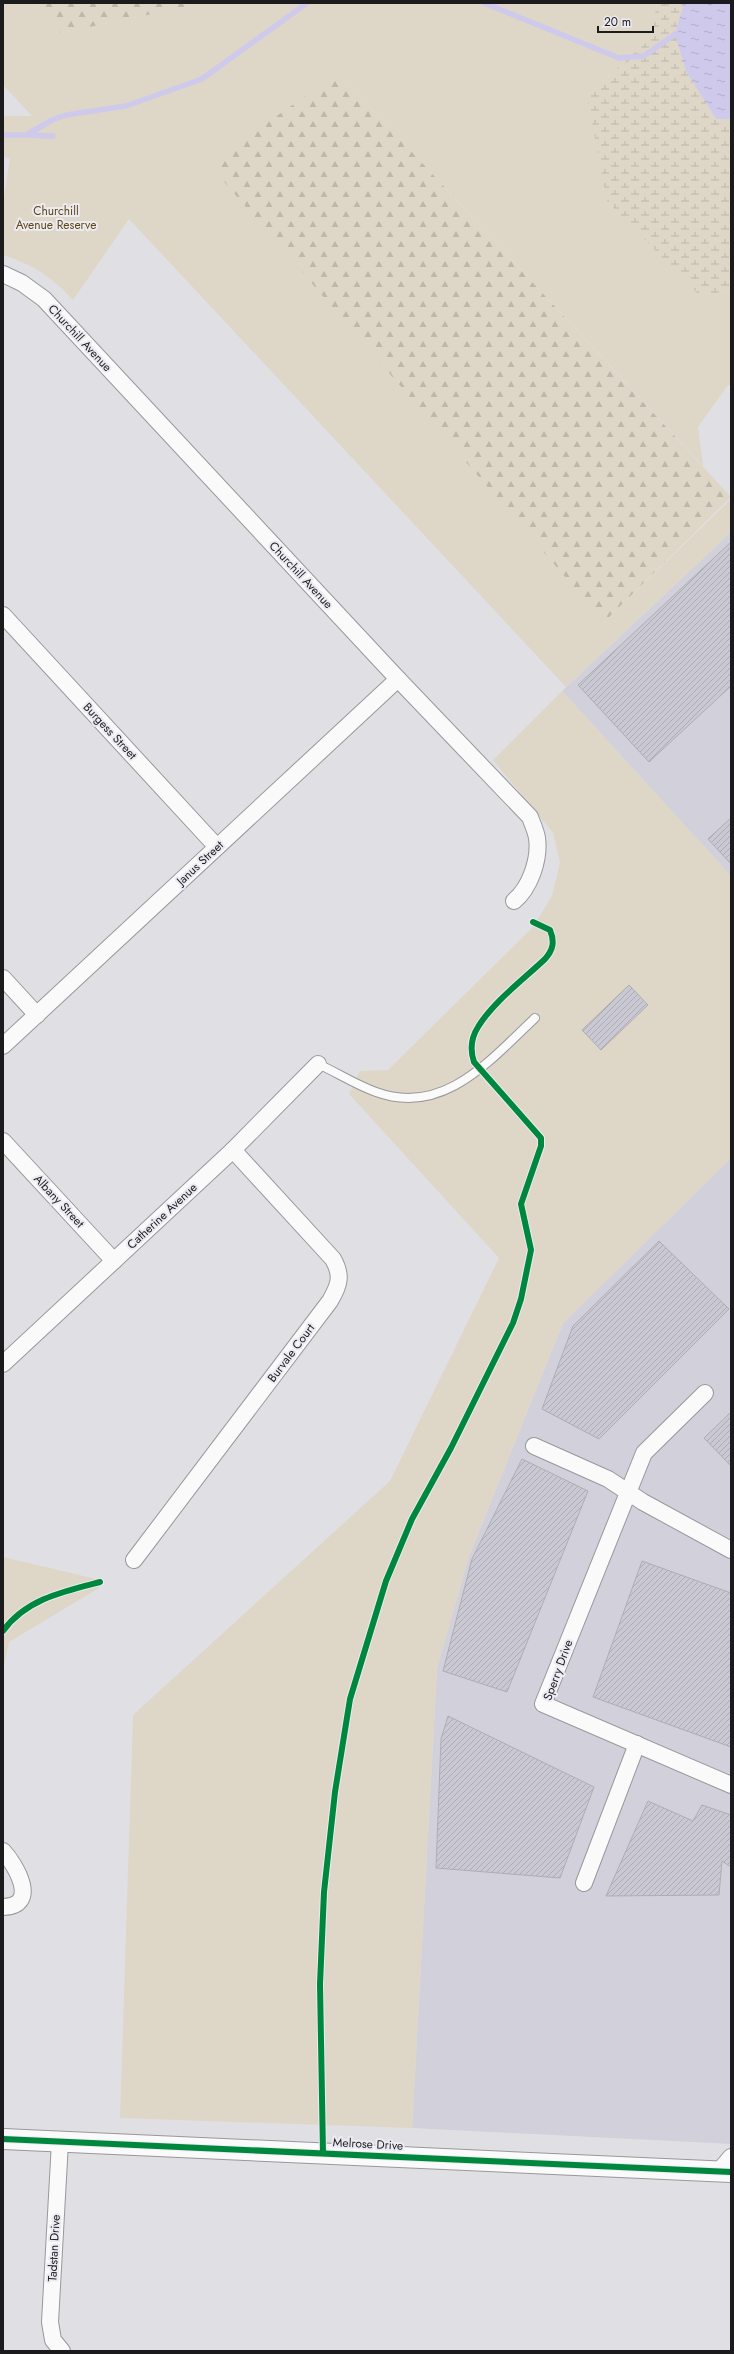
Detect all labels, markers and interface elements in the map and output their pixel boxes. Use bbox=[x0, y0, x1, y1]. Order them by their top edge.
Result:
scale bar bbox=[598, 8, 653, 34]
text: 20 m bbox=[604, 13, 631, 31]
park label: Churchill Avenue Reserve bbox=[16, 202, 96, 234]
street label: Churchill Avenue bbox=[44, 300, 116, 376]
street label: Churchill Avenue bbox=[265, 537, 337, 613]
street label: Burgess Street bbox=[79, 699, 141, 764]
street label: Janus Street bbox=[171, 836, 228, 891]
street label: Albany Street bbox=[30, 1170, 89, 1232]
street label: Catherine Avenue bbox=[123, 1179, 201, 1253]
street label: Burvale Court bbox=[263, 1320, 319, 1386]
street label: Sperry Drive bbox=[539, 1637, 577, 1703]
street label: Melrose Drive bbox=[332, 2133, 404, 2155]
street label: Tadstan Drive bbox=[43, 2214, 65, 2282]

